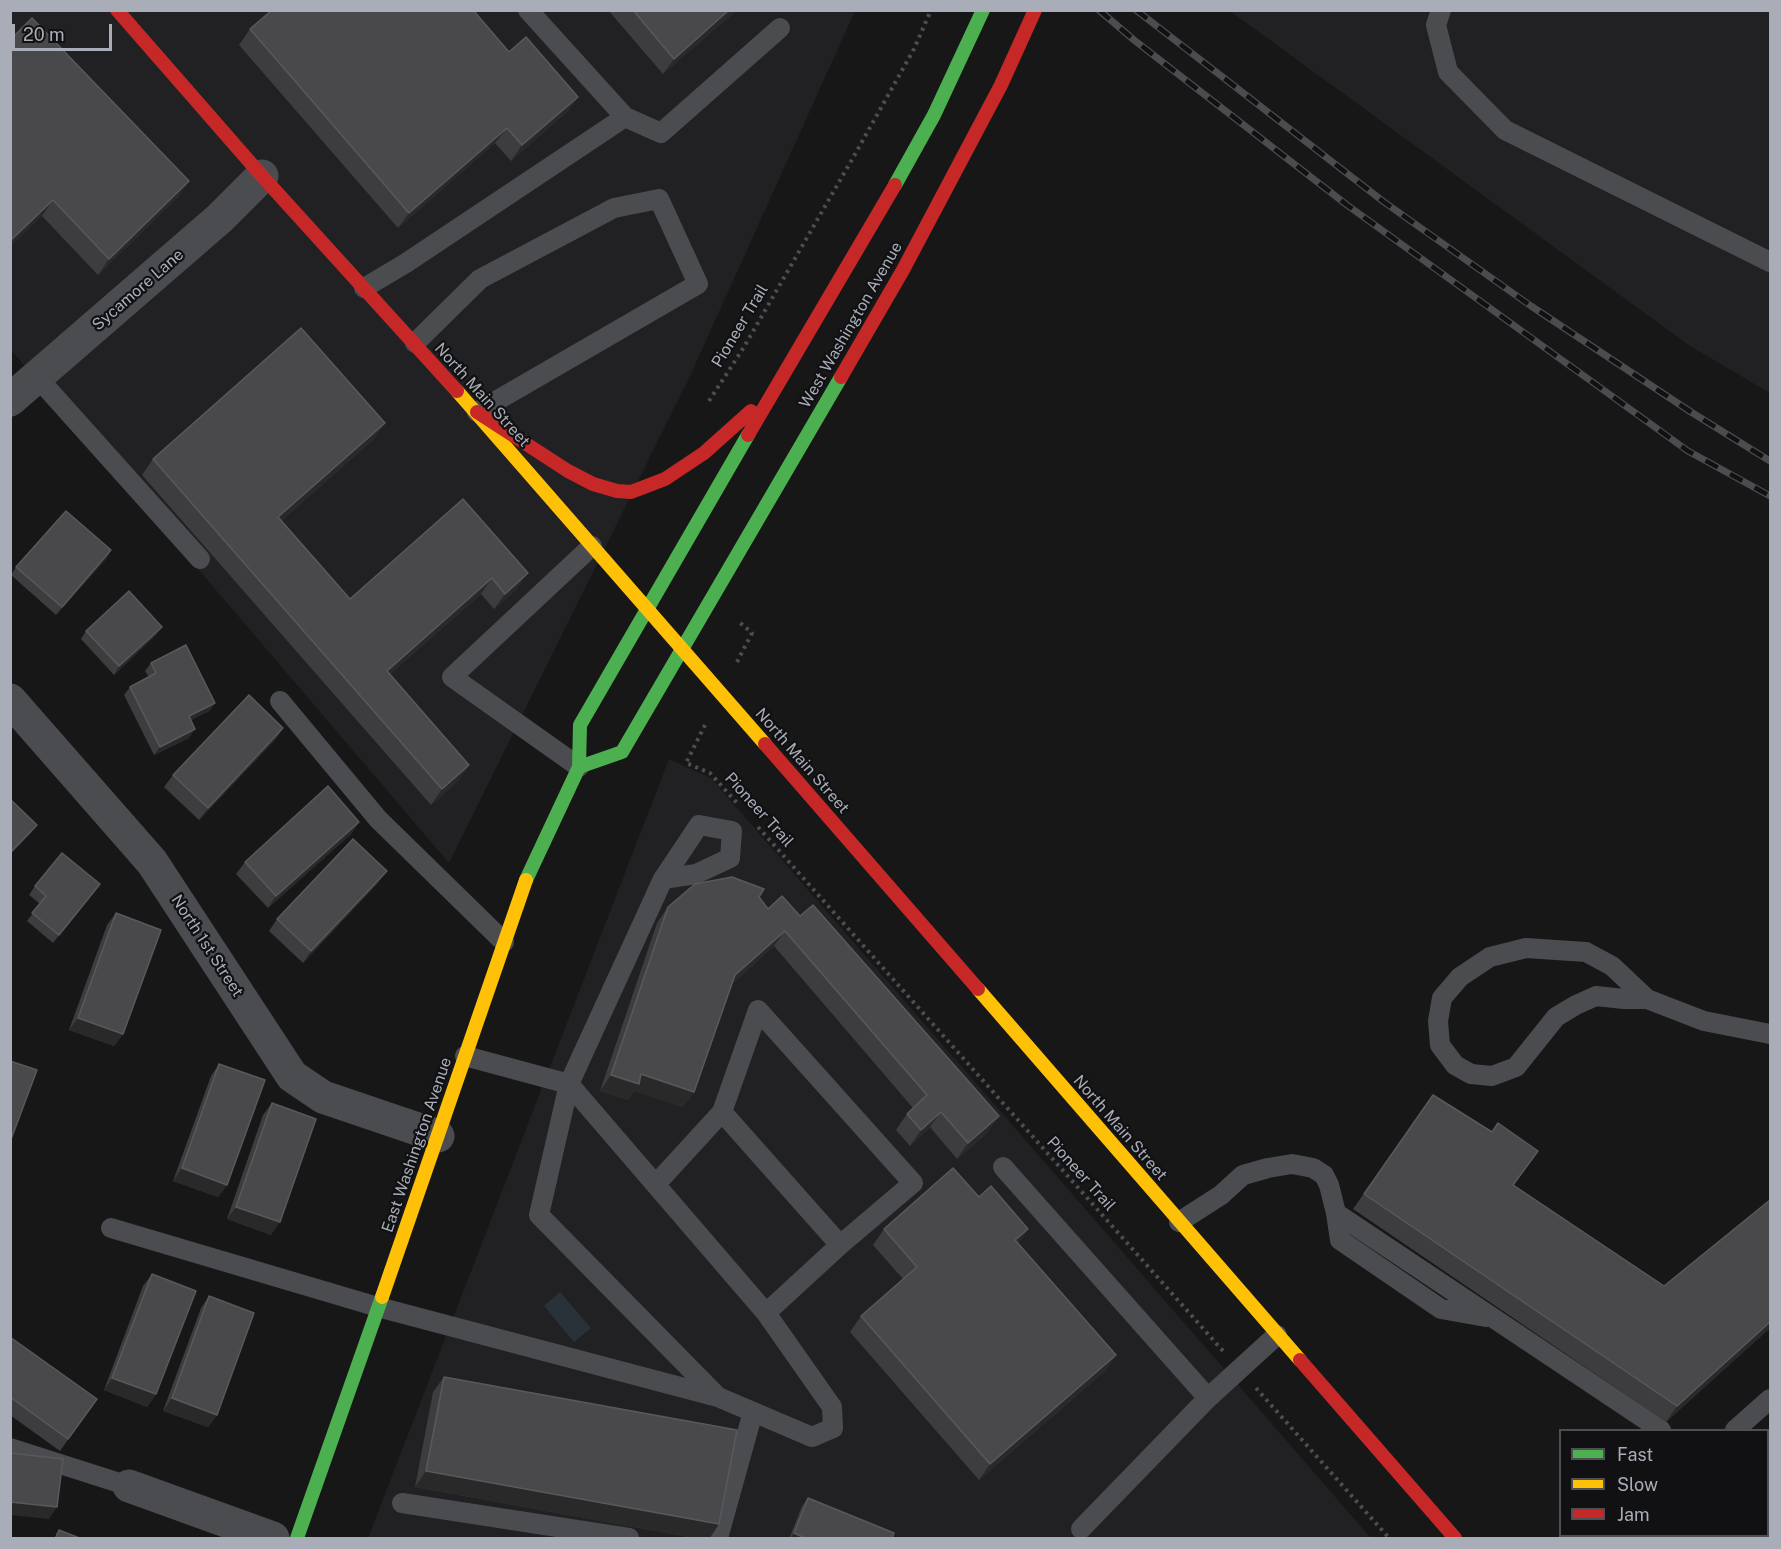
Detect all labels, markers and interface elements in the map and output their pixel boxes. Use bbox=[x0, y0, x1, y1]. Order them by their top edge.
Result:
scale bar bbox=[15, 12, 116, 50]
text: 20 m bbox=[23, 24, 65, 45]
street label: West Washington Avenue bbox=[796, 239, 906, 411]
street label: Sycamore Lane bbox=[88, 245, 188, 335]
street label: Pioneer Trail bbox=[708, 281, 772, 371]
street label: North Main Street bbox=[430, 339, 534, 451]
street label: North Main Street bbox=[751, 704, 853, 818]
street label: Pioneer Trail bbox=[721, 769, 797, 851]
street label: North 1st Street bbox=[167, 891, 247, 1001]
street label: East Washington Avenue bbox=[378, 1055, 456, 1235]
street label: North Main Street bbox=[1069, 1071, 1171, 1185]
street label: Pioneer Trail bbox=[1043, 1133, 1119, 1215]
legend bbox=[1559, 1429, 1769, 1537]
text: Fast bbox=[1617, 1444, 1653, 1465]
text: Slow bbox=[1617, 1474, 1658, 1495]
text: Jam bbox=[1617, 1504, 1650, 1525]

